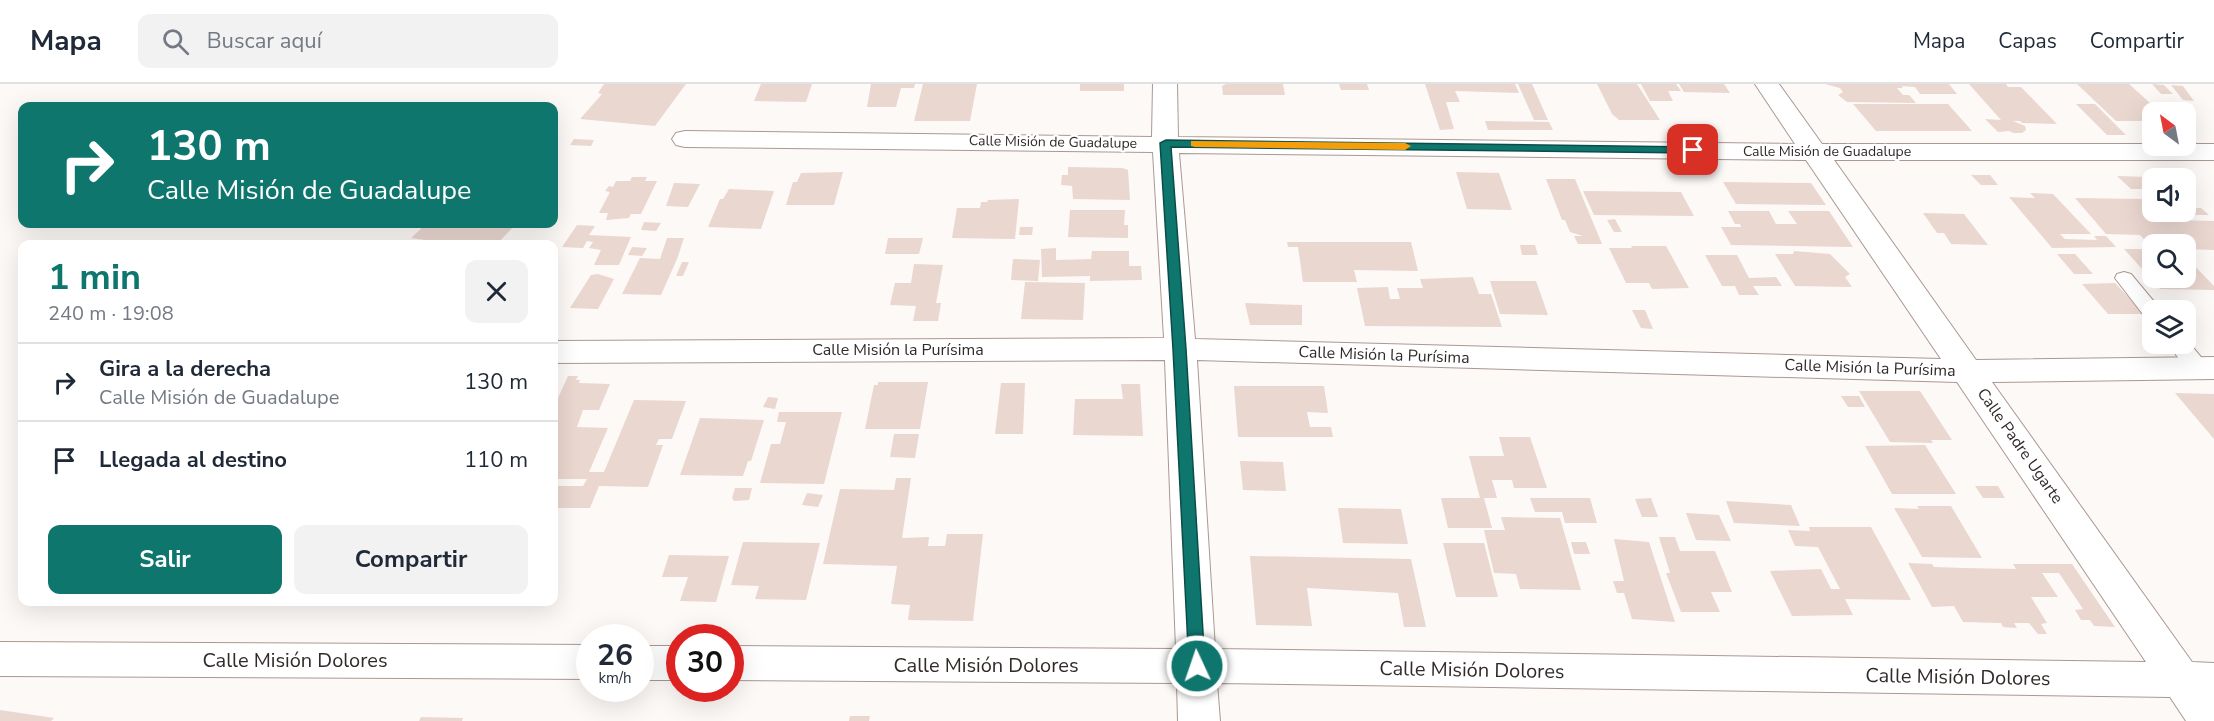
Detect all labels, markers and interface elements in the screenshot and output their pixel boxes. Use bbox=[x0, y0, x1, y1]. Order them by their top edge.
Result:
search box bbox=[138, 14, 558, 68]
text: Mapa bbox=[30, 22, 102, 60]
icon: search bbox=[159, 25, 192, 58]
text: Buscar aquí bbox=[207, 26, 322, 56]
text: Mapa bbox=[1913, 27, 1965, 55]
text: Capas bbox=[1998, 27, 2057, 55]
text: Compartir bbox=[2090, 27, 2184, 55]
north arrow bbox=[2142, 102, 2196, 156]
map controls bbox=[2142, 102, 2196, 354]
text: 130 m bbox=[147, 118, 271, 175]
pin bbox=[1667, 124, 1718, 175]
icon: right bbox=[48, 126, 126, 204]
street label: Calle Misión de Guadalupe bbox=[969, 131, 1137, 153]
icon: arrive bbox=[1676, 133, 1709, 166]
street label: Calle Misión de Guadalupe bbox=[1743, 142, 1911, 161]
button: sound bbox=[2142, 168, 2196, 222]
text: Calle Misión de Guadalupe bbox=[147, 172, 471, 209]
button: search bbox=[2142, 234, 2196, 288]
text: 1 min bbox=[48, 253, 141, 302]
button: close bbox=[465, 260, 528, 323]
text: 240 m · 19:08 bbox=[48, 300, 174, 327]
button: layers bbox=[2142, 300, 2196, 354]
street label: Calle Misión la Purísima bbox=[812, 339, 984, 361]
street label: Calle Misión la Purísima bbox=[1298, 341, 1470, 369]
text: Gira a la derecha bbox=[99, 354, 271, 384]
street label: Calle Misión la Purísima bbox=[1784, 354, 1956, 382]
icon: right bbox=[48, 366, 81, 399]
text: 130 m bbox=[464, 367, 528, 397]
text: Calle Misión de Guadalupe bbox=[99, 384, 339, 411]
street label: Calle Padre Ugarte bbox=[1972, 384, 2068, 508]
icon: arrive bbox=[48, 444, 81, 477]
text: Llegada al destino bbox=[99, 445, 287, 475]
text: 110 m bbox=[464, 445, 528, 475]
button: Salir bbox=[48, 525, 282, 594]
button: Compartir bbox=[294, 525, 528, 594]
speed limit sign: 30 bbox=[666, 624, 744, 702]
position arrow bbox=[1165, 634, 1229, 698]
text: 26 bbox=[597, 635, 633, 676]
street label: Calle Misión Dolores bbox=[202, 647, 388, 674]
street label: Calle Misión Dolores bbox=[893, 652, 1079, 679]
street label: Calle Misión Dolores bbox=[1379, 655, 1565, 685]
street label: Calle Misión Dolores bbox=[1865, 662, 2051, 692]
text: km/h bbox=[598, 668, 632, 688]

